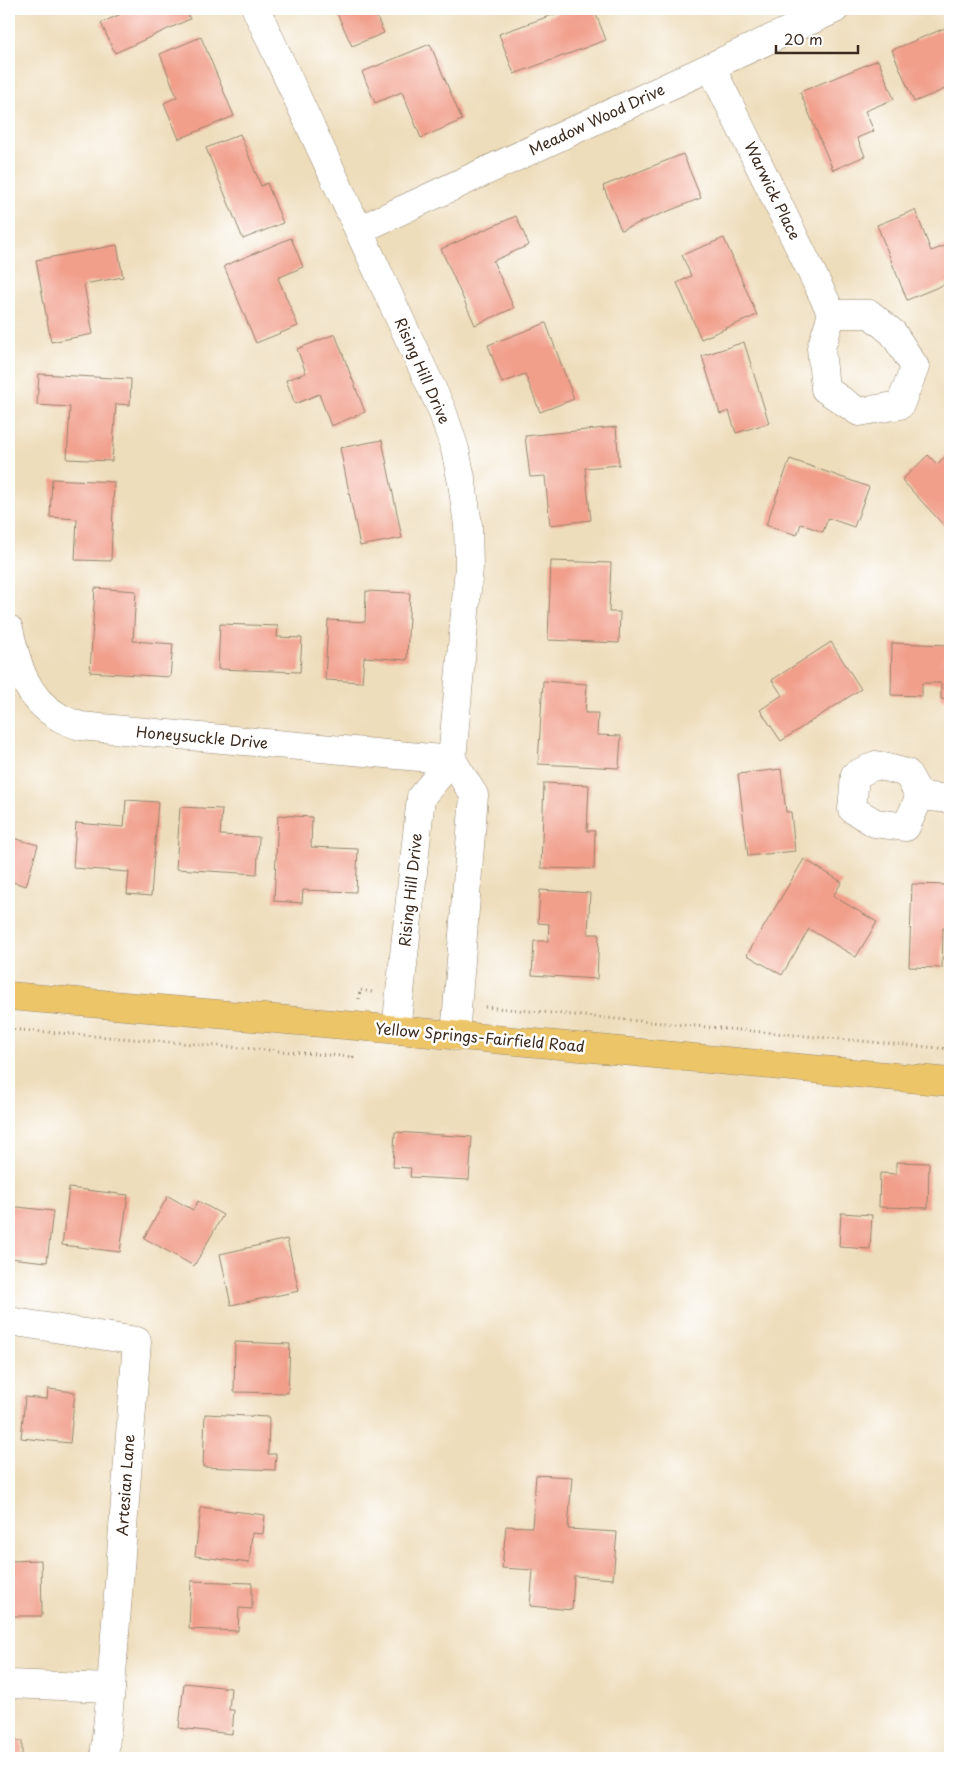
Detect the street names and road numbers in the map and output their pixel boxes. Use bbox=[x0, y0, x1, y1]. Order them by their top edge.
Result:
street label: Meadow Wood Drive bbox=[525, 77, 668, 160]
street label: Warwick Place bbox=[740, 137, 807, 243]
street label: Rising Hill Drive bbox=[390, 313, 457, 427]
street label: Honeysuckle Drive bbox=[135, 719, 269, 754]
street label: Rising Hill Drive bbox=[392, 832, 427, 948]
street label: Yellow Springs-Fairfield Road bbox=[374, 1016, 586, 1057]
street label: Artesian Lane bbox=[109, 1433, 140, 1537]

